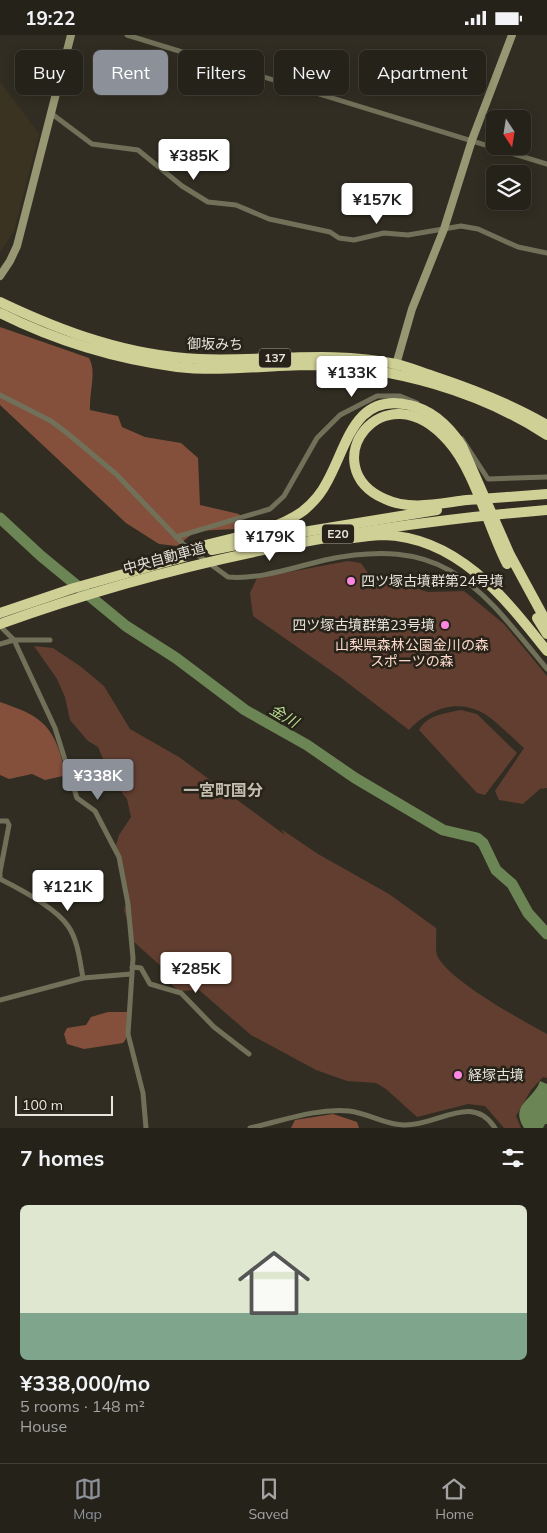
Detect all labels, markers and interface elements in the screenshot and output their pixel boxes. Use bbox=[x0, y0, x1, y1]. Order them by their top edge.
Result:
text: 19:22 bbox=[25, 6, 75, 30]
chip: Buy bbox=[15, 50, 83, 95]
chip: Rent bbox=[93, 50, 168, 95]
chip: Filters bbox=[178, 50, 264, 95]
chip: New bbox=[274, 50, 349, 95]
chip: Apartment bbox=[359, 50, 486, 95]
north arrow bbox=[486, 110, 531, 155]
map controls bbox=[486, 110, 531, 210]
pin: ¥385K bbox=[159, 139, 229, 181]
text: ¥385K bbox=[169, 145, 219, 165]
button: layers bbox=[486, 165, 531, 210]
pin: ¥157K bbox=[342, 183, 412, 225]
text: ¥157K bbox=[352, 189, 402, 209]
street label: 御坂みち bbox=[187, 335, 243, 353]
road number: 137 bbox=[259, 349, 291, 367]
pin: ¥133K bbox=[317, 355, 387, 398]
text: ¥133K bbox=[327, 362, 377, 382]
pin: ¥179K bbox=[235, 519, 305, 562]
road number: E20 bbox=[322, 524, 354, 543]
text: ¥179K bbox=[245, 526, 295, 546]
street label: 中央自動車道 bbox=[121, 538, 207, 578]
place label: 四ツ塚古墳群第24号墳 bbox=[361, 572, 504, 590]
marker: 四ツ塚古墳群第24号墳 bbox=[345, 575, 357, 587]
place label: 四ツ塚古墳群第23号墳 bbox=[292, 616, 435, 634]
marker: 四ツ塚古墳群第23号墳 bbox=[439, 619, 451, 631]
park label: 山梨県森林公園金川の森 スポーツの森 bbox=[335, 636, 489, 670]
water label: 金川 bbox=[267, 700, 304, 732]
pin: ¥338K bbox=[63, 759, 133, 801]
text: ¥338K bbox=[73, 765, 123, 785]
district label: 一宮町国分 bbox=[183, 780, 263, 800]
pin: ¥121K bbox=[33, 869, 103, 912]
text: ¥121K bbox=[43, 876, 93, 896]
pin: ¥285K bbox=[161, 951, 231, 994]
text: ¥285K bbox=[171, 958, 221, 978]
place label: 経塚古墳 bbox=[468, 1066, 524, 1084]
marker: 経塚古墳 bbox=[452, 1069, 464, 1081]
scale bar bbox=[15, 1093, 112, 1116]
text: 100 m bbox=[22, 1096, 63, 1114]
icon: filters bbox=[499, 1144, 527, 1172]
text: 7 homes bbox=[20, 1145, 104, 1171]
icon: home bbox=[229, 1238, 319, 1328]
text: ¥338,000/mo bbox=[20, 1370, 150, 1396]
text: 5 rooms · 148 m² bbox=[20, 1396, 145, 1416]
text: House bbox=[20, 1416, 67, 1436]
tab: Map bbox=[73, 1475, 102, 1523]
tab: Saved bbox=[248, 1475, 289, 1523]
tab: Home bbox=[435, 1475, 474, 1523]

